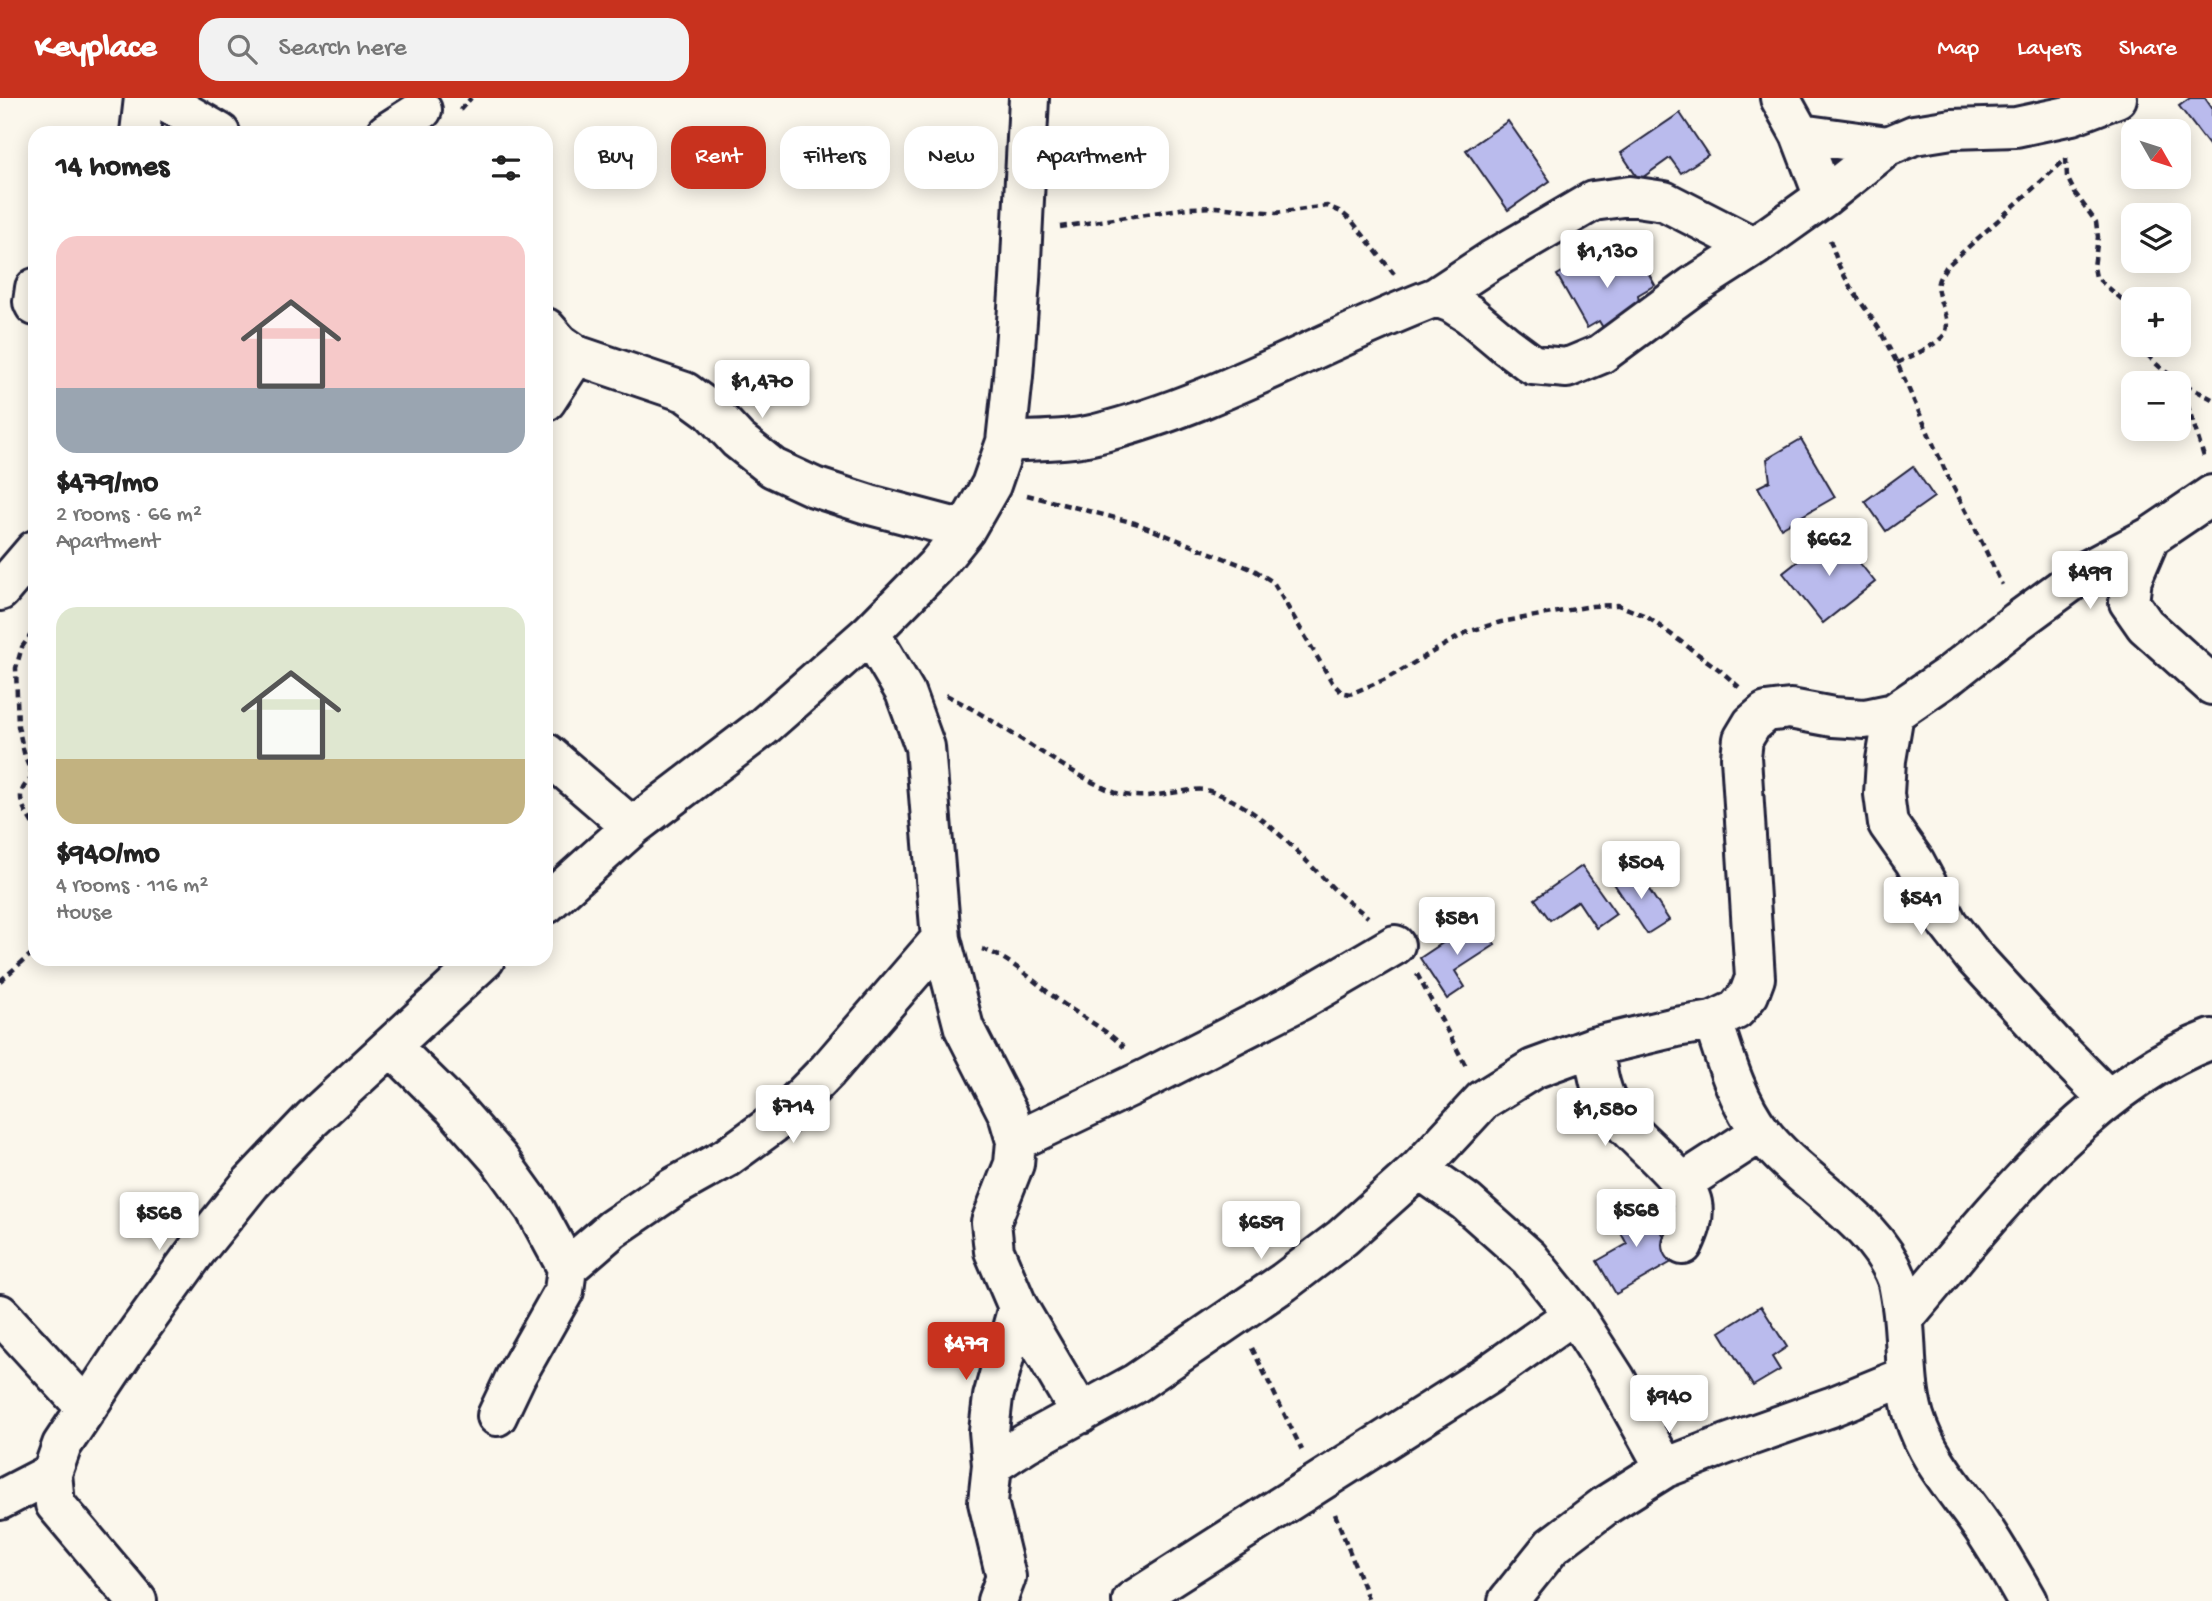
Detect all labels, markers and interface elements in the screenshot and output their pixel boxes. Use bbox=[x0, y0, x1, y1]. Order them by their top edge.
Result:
search box bbox=[199, 18, 689, 81]
text: Keyplace bbox=[35, 30, 157, 68]
icon: search bbox=[223, 30, 261, 68]
text: Search here bbox=[279, 34, 407, 65]
text: Map bbox=[1937, 35, 1979, 64]
text: Layers bbox=[2017, 35, 2081, 64]
text: Share bbox=[2119, 35, 2177, 64]
north arrow bbox=[2121, 119, 2191, 189]
map controls bbox=[2121, 119, 2191, 441]
chip: Buy bbox=[574, 126, 657, 189]
chip: Rent bbox=[671, 126, 766, 189]
chip: Filters bbox=[780, 126, 890, 189]
chip: New bbox=[904, 126, 998, 189]
chip: Apartment bbox=[1012, 126, 1169, 189]
icon: filters bbox=[487, 149, 525, 187]
text: 14 homes bbox=[56, 151, 169, 186]
button: layers bbox=[2121, 203, 2191, 273]
pin: $1,130 bbox=[1550, 230, 1664, 290]
text: $1,130 bbox=[1576, 239, 1638, 266]
icon: home bbox=[228, 281, 354, 407]
button: + bbox=[2121, 287, 2191, 357]
pin: $1,470 bbox=[705, 360, 819, 420]
text: $1,470 bbox=[731, 369, 793, 396]
button: − bbox=[2121, 371, 2191, 441]
text: $479/mo bbox=[56, 467, 158, 502]
text: 2 rooms · 66 m² bbox=[56, 502, 202, 529]
pin: $662 bbox=[1788, 518, 1870, 578]
text: $662 bbox=[1807, 527, 1851, 554]
text: Apartment bbox=[56, 529, 160, 556]
pin: $499 bbox=[2049, 552, 2131, 611]
text: $499 bbox=[2068, 560, 2112, 587]
icon: home bbox=[228, 652, 354, 778]
text: $940/mo bbox=[56, 838, 160, 873]
pin: $504 bbox=[1600, 842, 1682, 901]
text: $504 bbox=[1618, 850, 1664, 877]
text: 4 rooms · 116 m² bbox=[56, 873, 208, 900]
pin: $541 bbox=[1880, 878, 1962, 937]
text: $541 bbox=[1900, 886, 1942, 913]
pin: $581 bbox=[1416, 898, 1498, 957]
text: House bbox=[56, 900, 112, 927]
text: $581 bbox=[1435, 906, 1479, 933]
pin: $714 bbox=[752, 1086, 834, 1145]
pin: $1,580 bbox=[1548, 1088, 1662, 1148]
text: $714 bbox=[772, 1094, 814, 1121]
text: $1,580 bbox=[1573, 1097, 1637, 1124]
pin: $568 bbox=[1595, 1190, 1677, 1249]
pin: $568 bbox=[118, 1192, 200, 1252]
text: $568 bbox=[1613, 1198, 1659, 1225]
text: $568 bbox=[136, 1201, 182, 1228]
pin: $659 bbox=[1220, 1202, 1302, 1261]
text: $659 bbox=[1238, 1210, 1284, 1237]
pin: $479 bbox=[925, 1322, 1007, 1382]
text: $479 bbox=[944, 1331, 988, 1358]
pin: $940 bbox=[1628, 1376, 1710, 1435]
text: $940 bbox=[1646, 1384, 1692, 1411]

